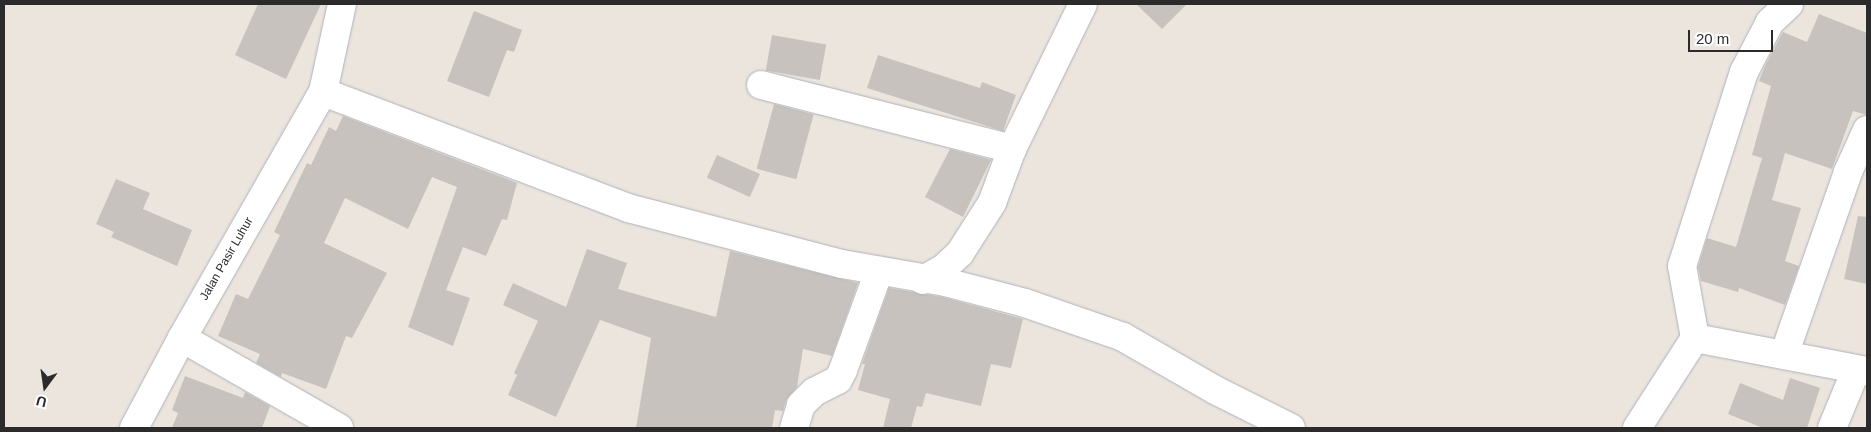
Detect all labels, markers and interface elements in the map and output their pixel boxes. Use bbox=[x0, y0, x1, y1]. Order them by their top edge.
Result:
scale bar bbox=[1691, 20, 1776, 52]
text: 20 m bbox=[1696, 30, 1729, 47]
street label: Jalan Pasir Luhur bbox=[197, 215, 257, 303]
north arrow bbox=[20, 362, 70, 412]
text: U bbox=[35, 393, 48, 411]

